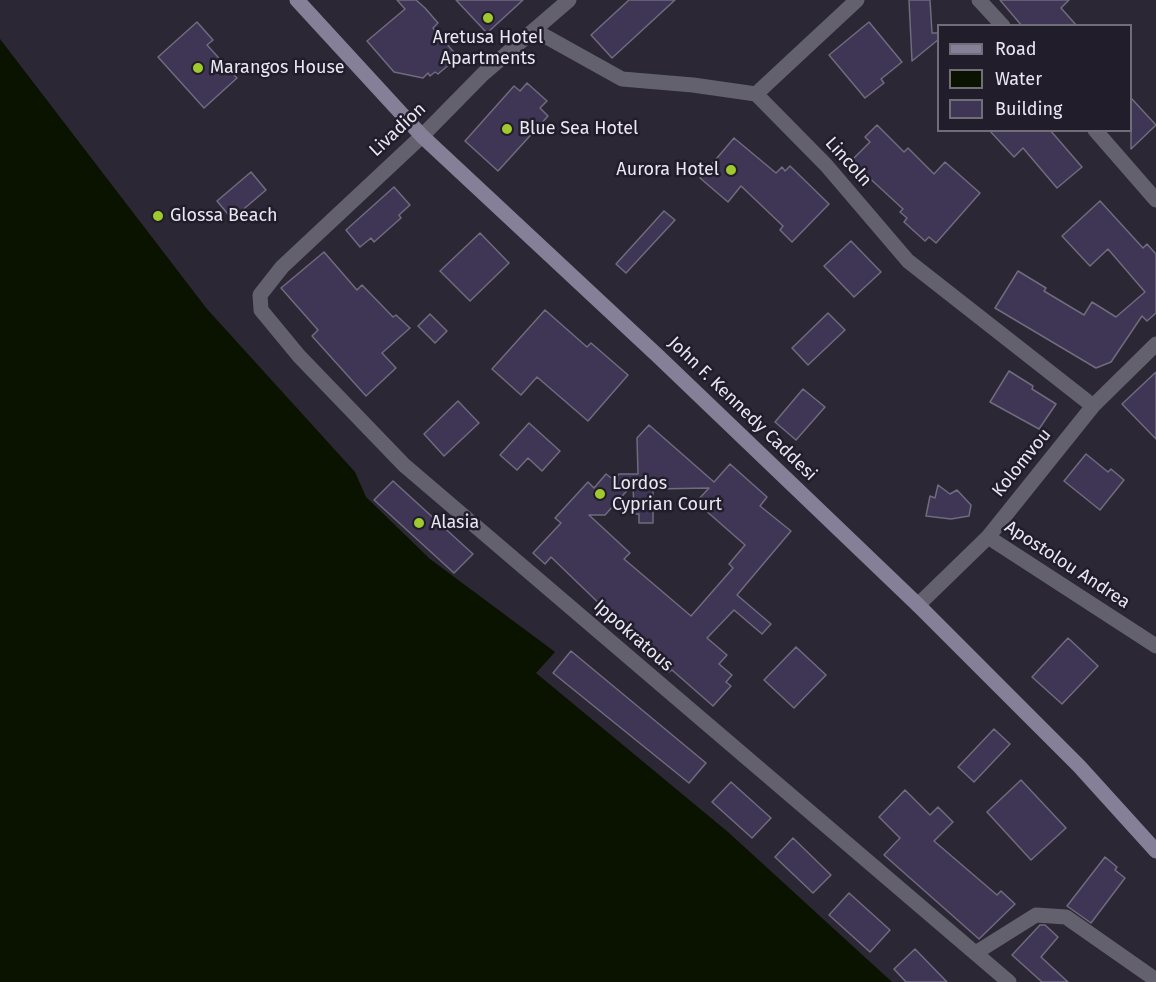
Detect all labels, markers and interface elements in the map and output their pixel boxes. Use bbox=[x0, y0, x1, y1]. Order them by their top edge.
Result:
marker: Aretusa Hotel Apartments bbox=[481, 11, 495, 25]
legend bbox=[937, 24, 1132, 132]
place label: Aretusa Hotel Apartments bbox=[433, 27, 543, 70]
text: Road bbox=[995, 38, 1037, 60]
place label: Marangos House bbox=[210, 57, 345, 79]
marker: Marangos House bbox=[191, 61, 205, 75]
text: Water bbox=[995, 68, 1042, 90]
street label: Livadion bbox=[365, 98, 431, 162]
text: Building bbox=[995, 98, 1062, 120]
place label: Blue Sea Hotel bbox=[519, 118, 638, 140]
marker: Blue Sea Hotel bbox=[500, 122, 514, 136]
street label: Lincoln bbox=[820, 133, 876, 191]
place label: Aurora Hotel bbox=[616, 159, 719, 181]
marker: Aurora Hotel bbox=[724, 163, 738, 177]
place label: Glossa Beach bbox=[170, 205, 278, 227]
marker: Glossa Beach bbox=[151, 209, 165, 223]
street label: John F. Kennedy Caddesi bbox=[663, 332, 821, 486]
street label: Kolomvou bbox=[988, 424, 1056, 502]
place label: Lordos Cyprian Court bbox=[612, 473, 722, 516]
marker: Lordos Cyprian Court bbox=[593, 487, 607, 501]
place label: Alasia bbox=[431, 512, 479, 534]
marker: Alasia bbox=[412, 516, 426, 530]
street label: Apostolou Andrea bbox=[1000, 516, 1134, 614]
street label: Ippokratous bbox=[589, 596, 677, 676]

